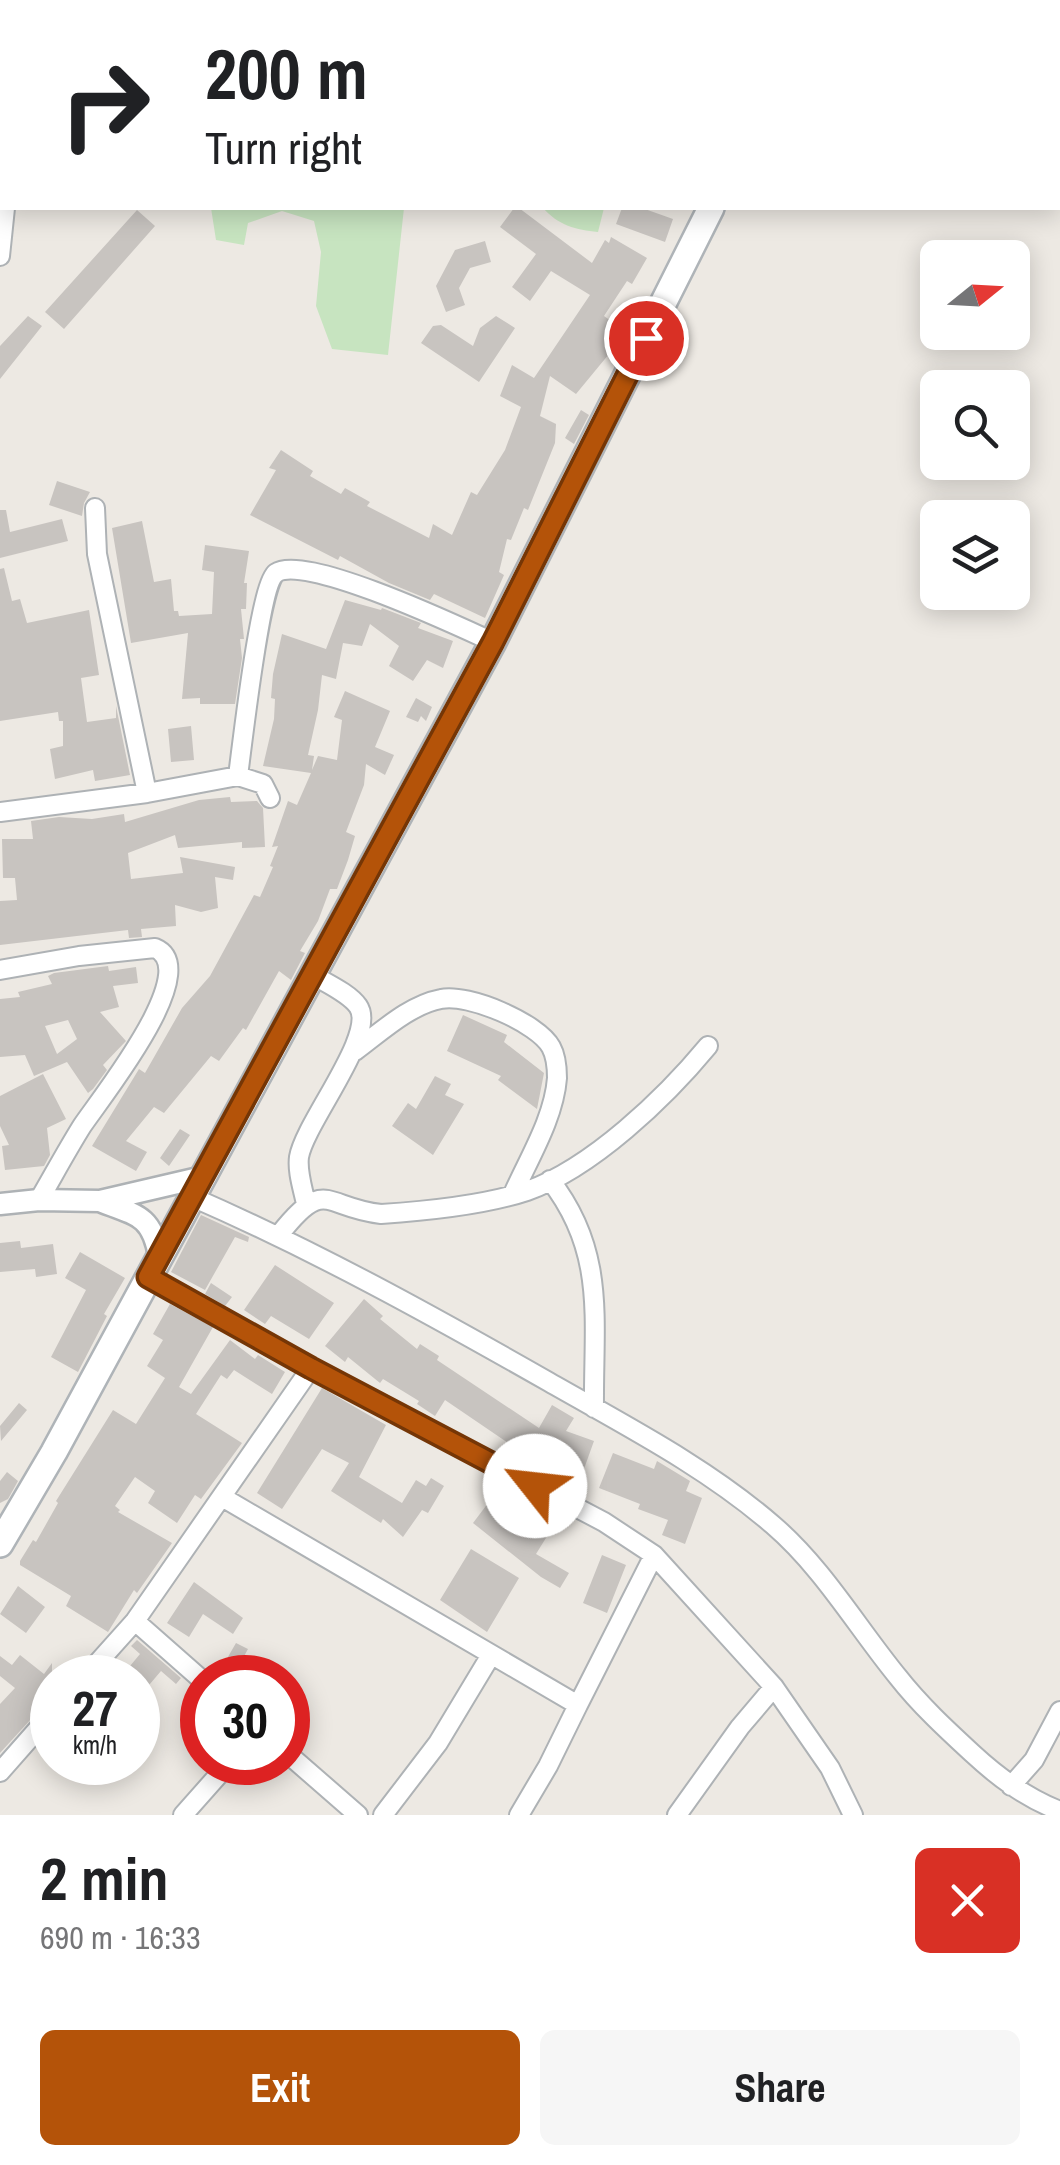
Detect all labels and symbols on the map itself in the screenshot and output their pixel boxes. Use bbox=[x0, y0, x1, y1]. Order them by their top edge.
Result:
north arrow bbox=[920, 240, 1030, 350]
pin bbox=[604, 296, 689, 381]
position arrow bbox=[483, 1434, 587, 1538]
speed limit sign: 30 bbox=[180, 1655, 310, 1785]

